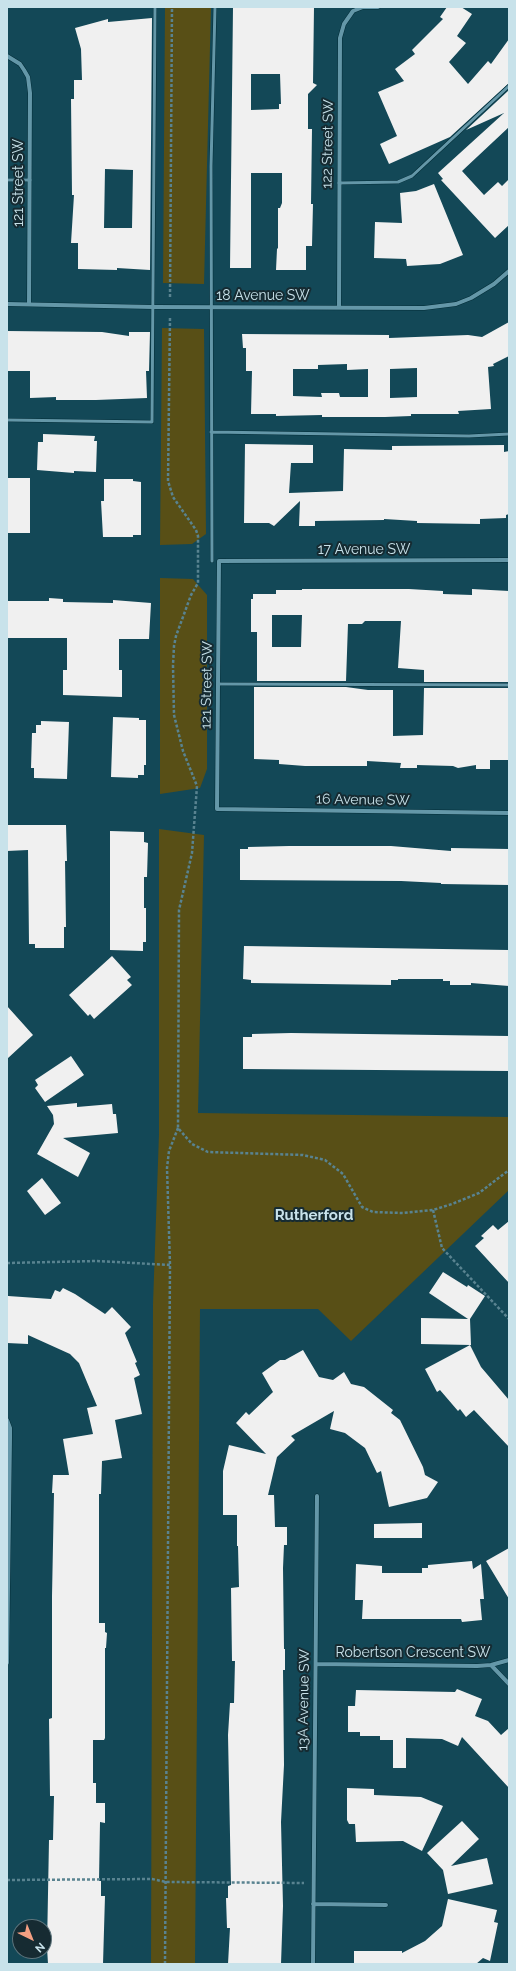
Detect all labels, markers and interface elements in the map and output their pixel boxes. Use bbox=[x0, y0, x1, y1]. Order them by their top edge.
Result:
street label: 122 Street SW bbox=[319, 99, 337, 189]
street label: 121 Street SW bbox=[11, 139, 27, 227]
street label: 18 Avenue SW bbox=[216, 288, 310, 304]
street label: 17 Avenue SW bbox=[318, 542, 410, 558]
street label: 121 Street SW bbox=[198, 641, 216, 729]
street label: 16 Avenue SW bbox=[316, 791, 410, 809]
district label: Rutherford bbox=[275, 1206, 353, 1224]
street label: Robertson Crescent SW bbox=[336, 1645, 490, 1661]
street label: 13A Avenue SW bbox=[295, 1649, 313, 1751]
north arrow bbox=[12, 1919, 52, 1959]
text: N bbox=[32, 1940, 47, 1955]

